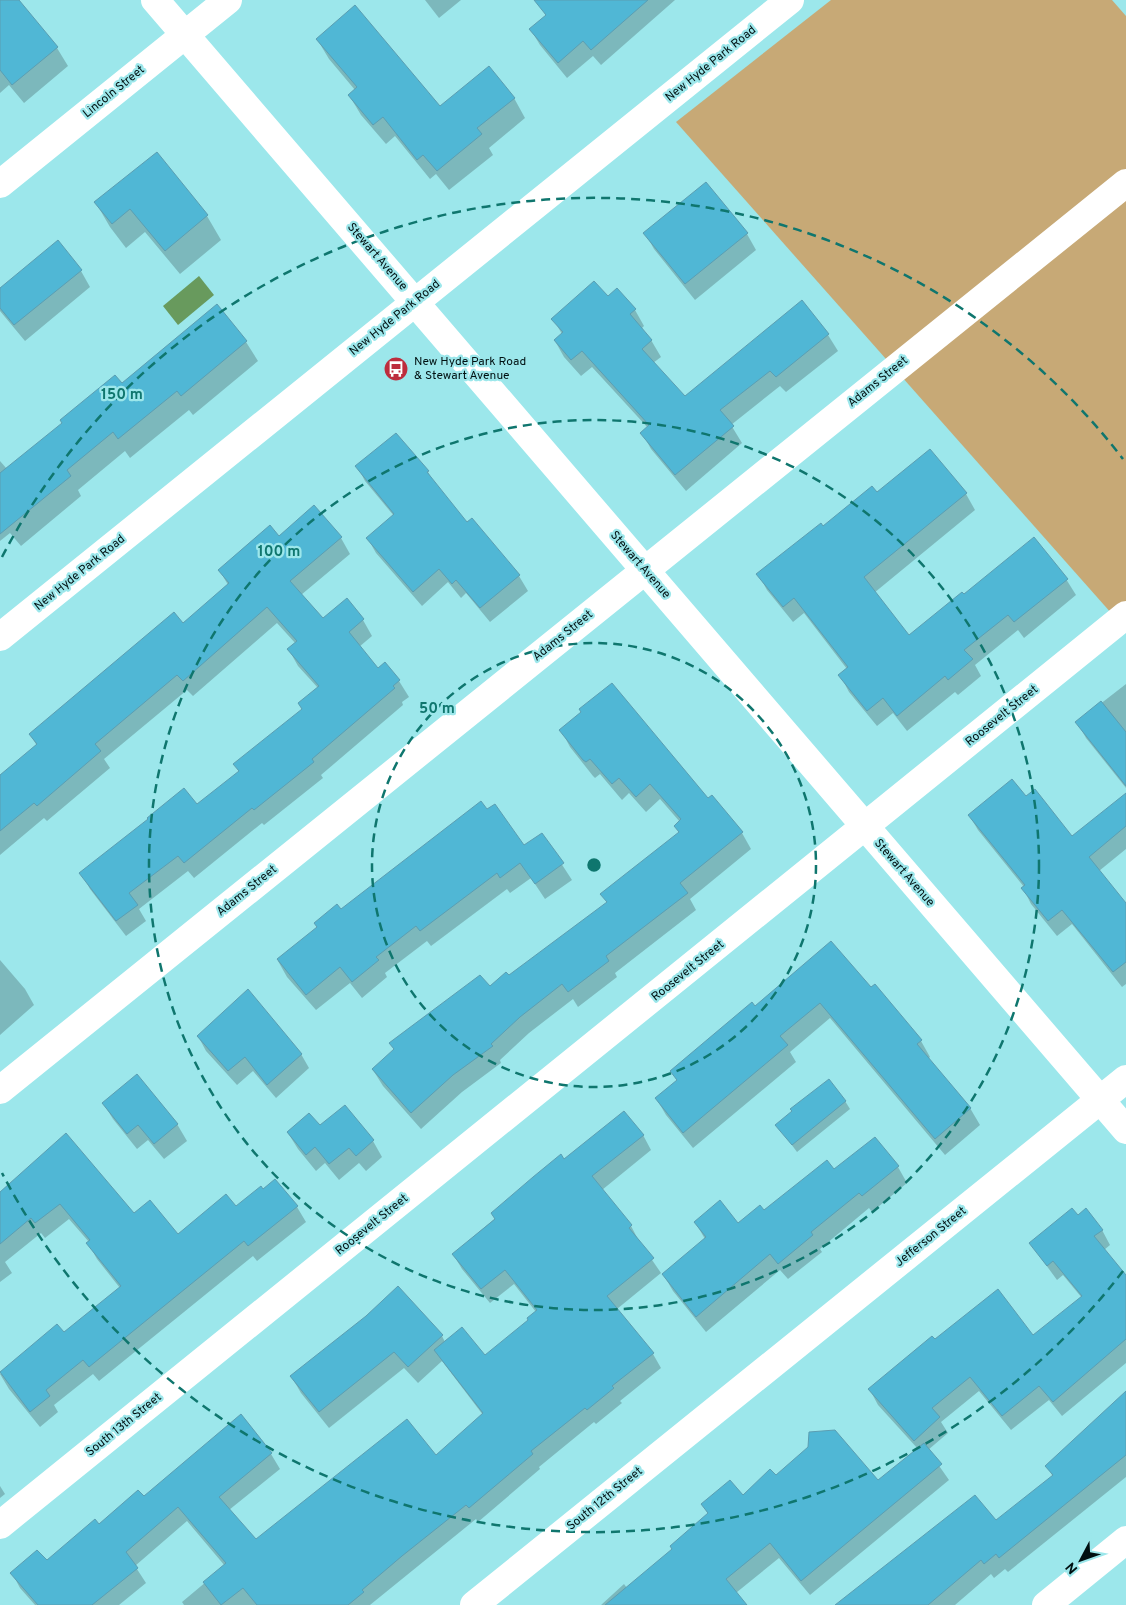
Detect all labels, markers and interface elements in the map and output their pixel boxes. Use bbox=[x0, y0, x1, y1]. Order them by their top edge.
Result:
street label: New Hyde Park Road bbox=[662, 22, 760, 106]
street label: Lincoln Street bbox=[80, 62, 148, 122]
street label: Stewart Avenue bbox=[343, 220, 411, 294]
street label: New Hyde Park Road bbox=[346, 276, 444, 360]
street label: Adams Street bbox=[845, 353, 911, 411]
place label: New Hyde Park Road & Stewart Avenue bbox=[414, 354, 526, 384]
bus stop icon: New Hyde Park Road & Stewart Avenue bbox=[383, 356, 409, 382]
text: 150 m bbox=[101, 386, 143, 405]
street label: Stewart Avenue bbox=[606, 528, 674, 602]
street label: New Hyde Park Road bbox=[31, 531, 129, 615]
text: 100 m bbox=[258, 543, 300, 562]
street label: Adams Street bbox=[530, 607, 596, 665]
street label: Roosevelt Street bbox=[962, 682, 1042, 750]
text: 50 m bbox=[419, 700, 455, 719]
street label: Stewart Avenue bbox=[870, 836, 938, 910]
centre of rings bbox=[585, 856, 603, 874]
street label: Adams Street bbox=[214, 862, 280, 920]
street label: Roosevelt Street bbox=[648, 937, 728, 1005]
street label: Roosevelt Street bbox=[332, 1191, 412, 1259]
street label: Jefferson Street bbox=[892, 1203, 970, 1271]
street label: South 13th Street bbox=[83, 1390, 165, 1460]
street label: South 12th Street bbox=[564, 1464, 646, 1534]
north arrow bbox=[1056, 1535, 1106, 1585]
text: N bbox=[1063, 1558, 1082, 1577]

